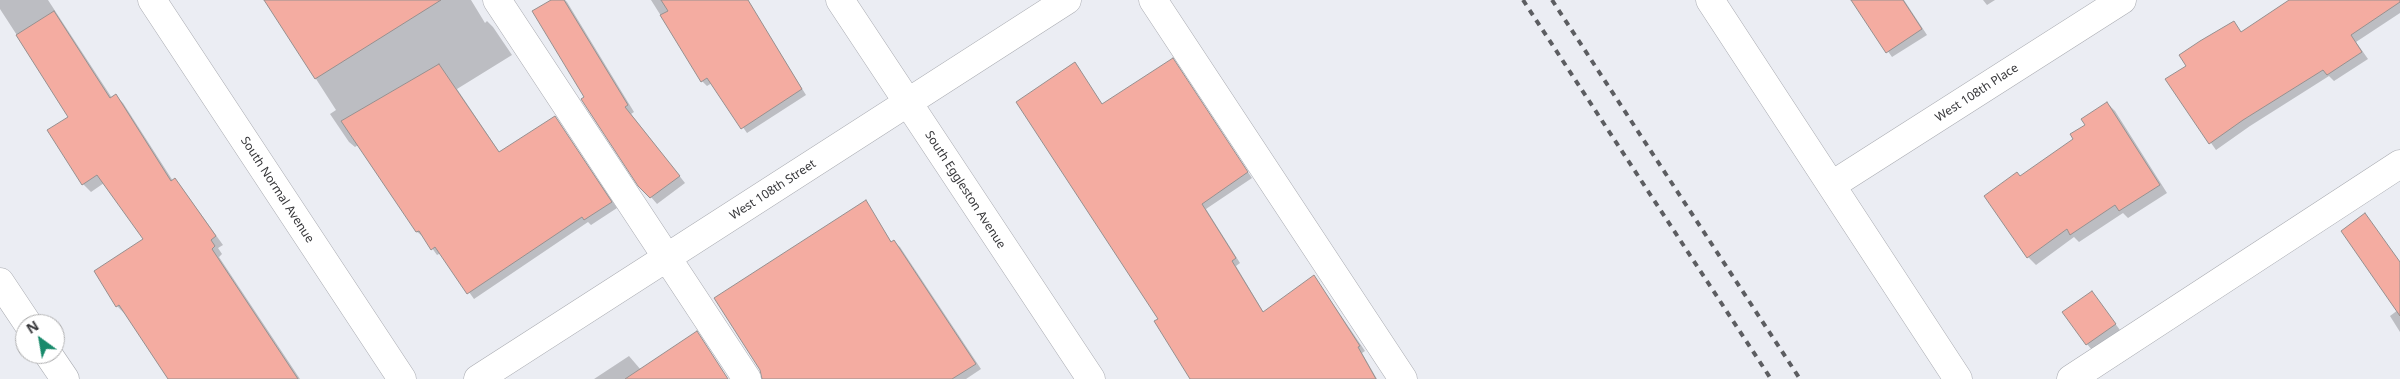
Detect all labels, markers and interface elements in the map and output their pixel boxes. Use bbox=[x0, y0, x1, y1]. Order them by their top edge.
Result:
street label: West 108th Place bbox=[1933, 61, 2021, 125]
street label: South Eggleston Avenue bbox=[922, 128, 1008, 252]
street label: South Normal Avenue bbox=[237, 134, 317, 246]
street label: West 108th Street bbox=[727, 157, 819, 223]
north arrow bbox=[15, 314, 65, 364]
text: N bbox=[22, 316, 42, 338]

